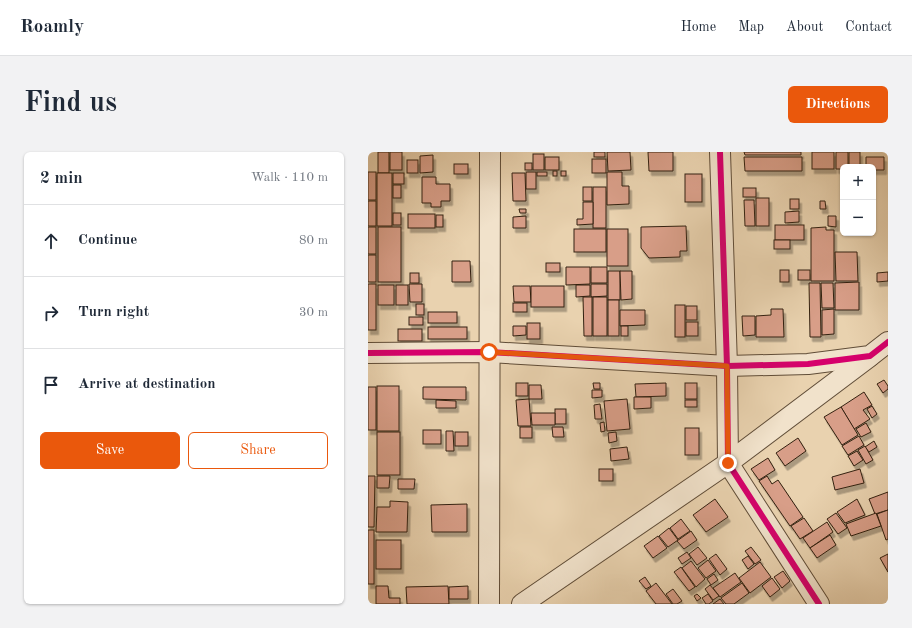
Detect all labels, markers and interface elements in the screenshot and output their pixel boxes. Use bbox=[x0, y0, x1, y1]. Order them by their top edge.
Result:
text: Roamly bbox=[20, 18, 84, 37]
text: Home bbox=[681, 20, 716, 34]
text: Map bbox=[738, 20, 764, 34]
text: About bbox=[786, 20, 823, 34]
text: Contact bbox=[845, 20, 892, 34]
button: Directions bbox=[788, 86, 888, 123]
text: Find us bbox=[24, 90, 117, 118]
map controls bbox=[840, 164, 876, 236]
button: + bbox=[840, 164, 876, 200]
text: 2 min bbox=[40, 170, 83, 187]
text: Walk · 110 m bbox=[251, 171, 328, 184]
button: − bbox=[840, 200, 876, 236]
icon: ahead bbox=[40, 230, 62, 252]
text: Continue bbox=[78, 233, 137, 248]
text: 80 m bbox=[299, 234, 328, 247]
icon: right bbox=[40, 302, 62, 324]
text: Turn right bbox=[78, 305, 149, 320]
text: 30 m bbox=[299, 306, 328, 319]
route start bbox=[480, 343, 498, 361]
icon: arrive bbox=[40, 374, 62, 396]
text: Arrive at destination bbox=[78, 377, 216, 392]
button: Save bbox=[40, 432, 180, 469]
button: Share bbox=[188, 432, 328, 469]
route end bbox=[719, 454, 737, 472]

